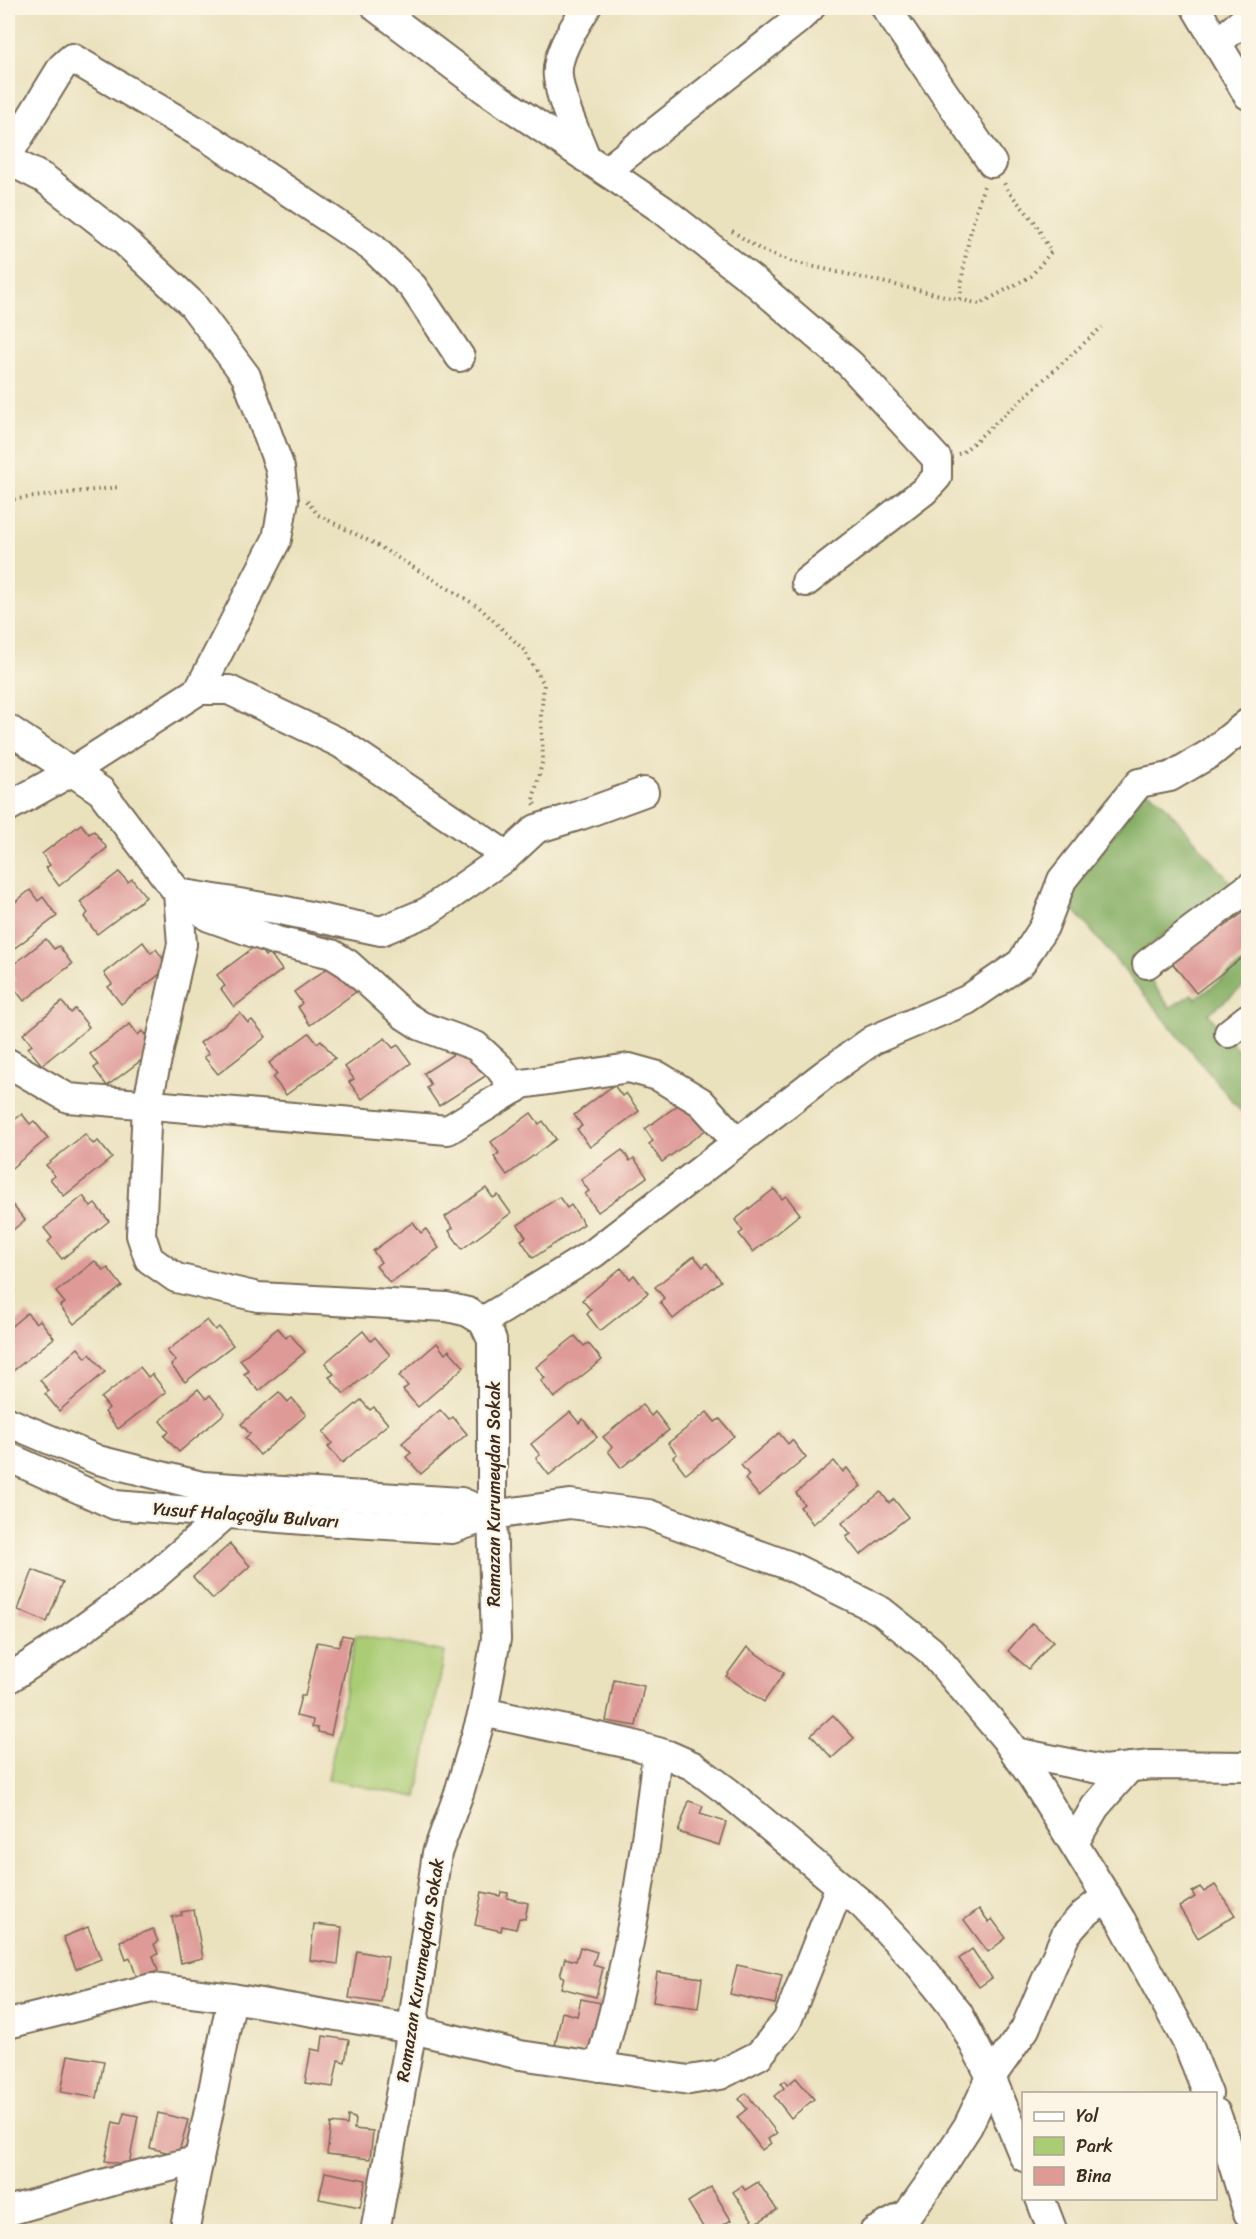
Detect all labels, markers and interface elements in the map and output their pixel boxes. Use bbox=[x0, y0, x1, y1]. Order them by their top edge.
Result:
street label: Ramazan Kurumeydan Sokak bbox=[478, 1381, 510, 1607]
street label: Yusuf Halaçoğlu Bulvarı bbox=[152, 1493, 340, 1537]
street label: Ramazan Kurumeydan Sokak bbox=[387, 1856, 454, 2084]
legend bbox=[1022, 2092, 1217, 2200]
text: Yol bbox=[1076, 2100, 1099, 2132]
text: Park bbox=[1076, 2130, 1113, 2162]
text: Bina bbox=[1076, 2160, 1112, 2192]

